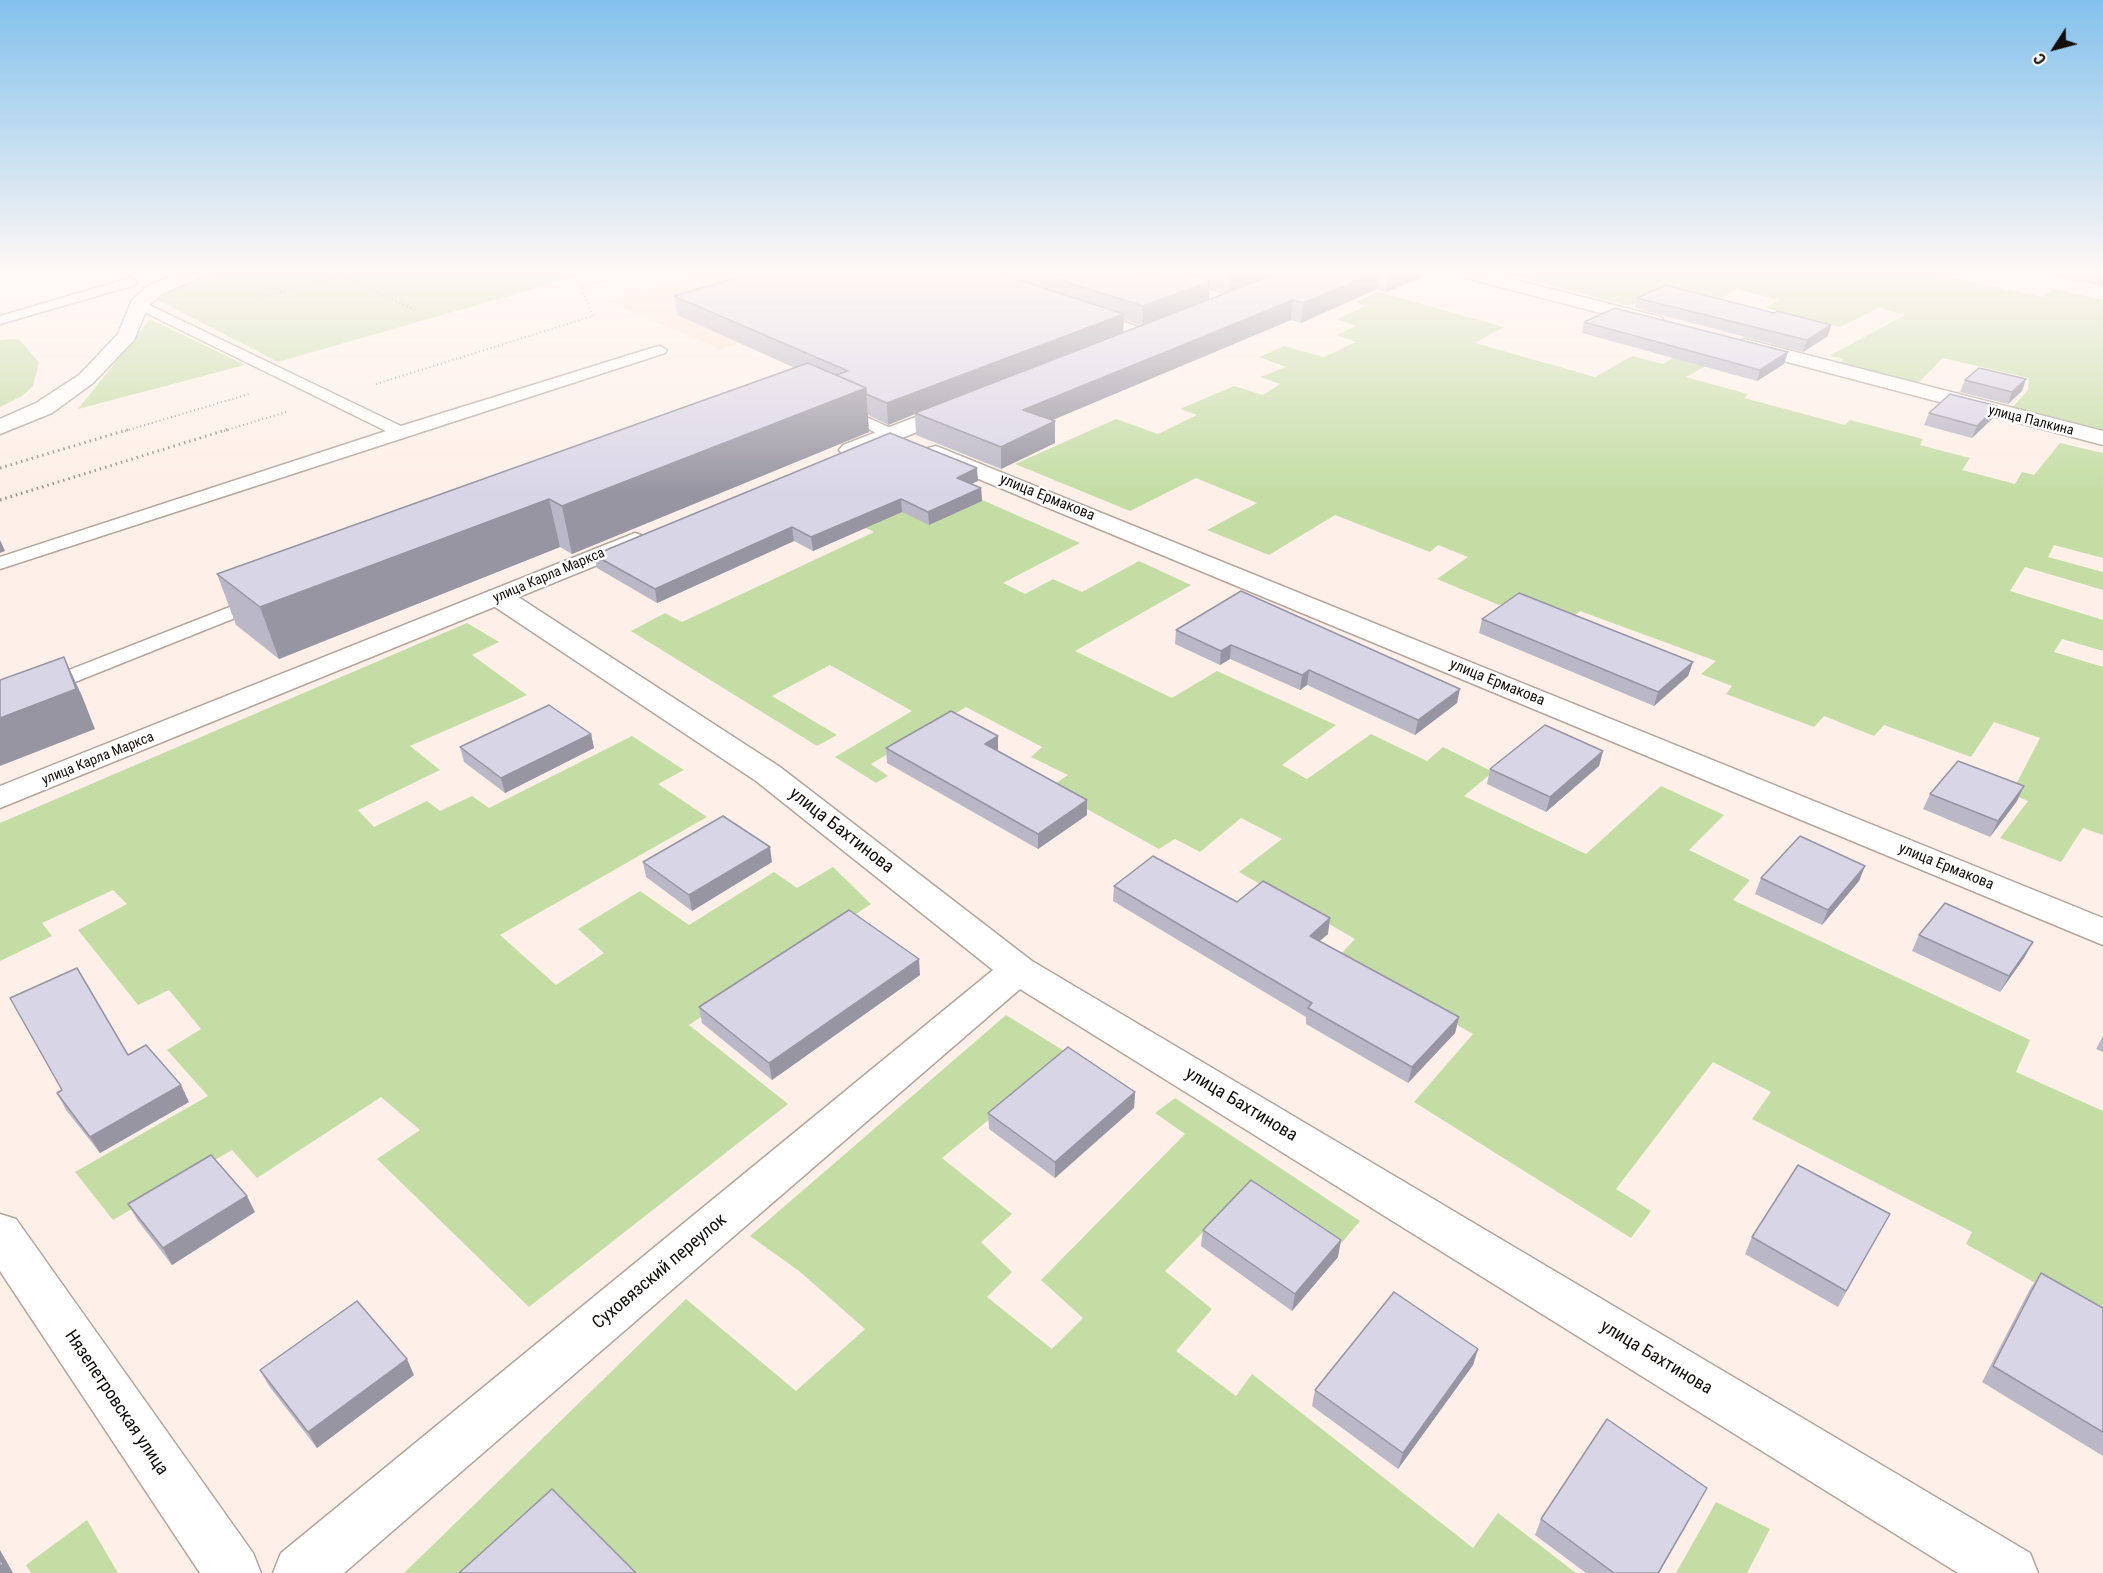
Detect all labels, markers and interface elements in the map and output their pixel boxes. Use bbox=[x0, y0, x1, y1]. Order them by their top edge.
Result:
north arrow bbox=[2025, 18, 2085, 78]
text: С bbox=[2030, 50, 2050, 68]
street label: улица Палкина bbox=[1987, 402, 2075, 440]
street label: улица Ермакова bbox=[997, 471, 1097, 525]
street label: улица Карла Маркса bbox=[491, 545, 607, 607]
street label: улица Ермакова bbox=[1447, 656, 1547, 710]
street label: улица Карла Маркса bbox=[39, 729, 157, 789]
street label: улица Бахтинова bbox=[784, 783, 898, 879]
street label: улица Ермакова bbox=[1896, 840, 1996, 894]
street label: улица Бахтинова bbox=[1181, 1063, 1301, 1147]
street label: Суховязский переулок bbox=[589, 1210, 731, 1334]
street label: улица Бахтинова bbox=[1596, 1316, 1716, 1400]
street label: Нязепетровская улица bbox=[59, 1326, 173, 1480]

